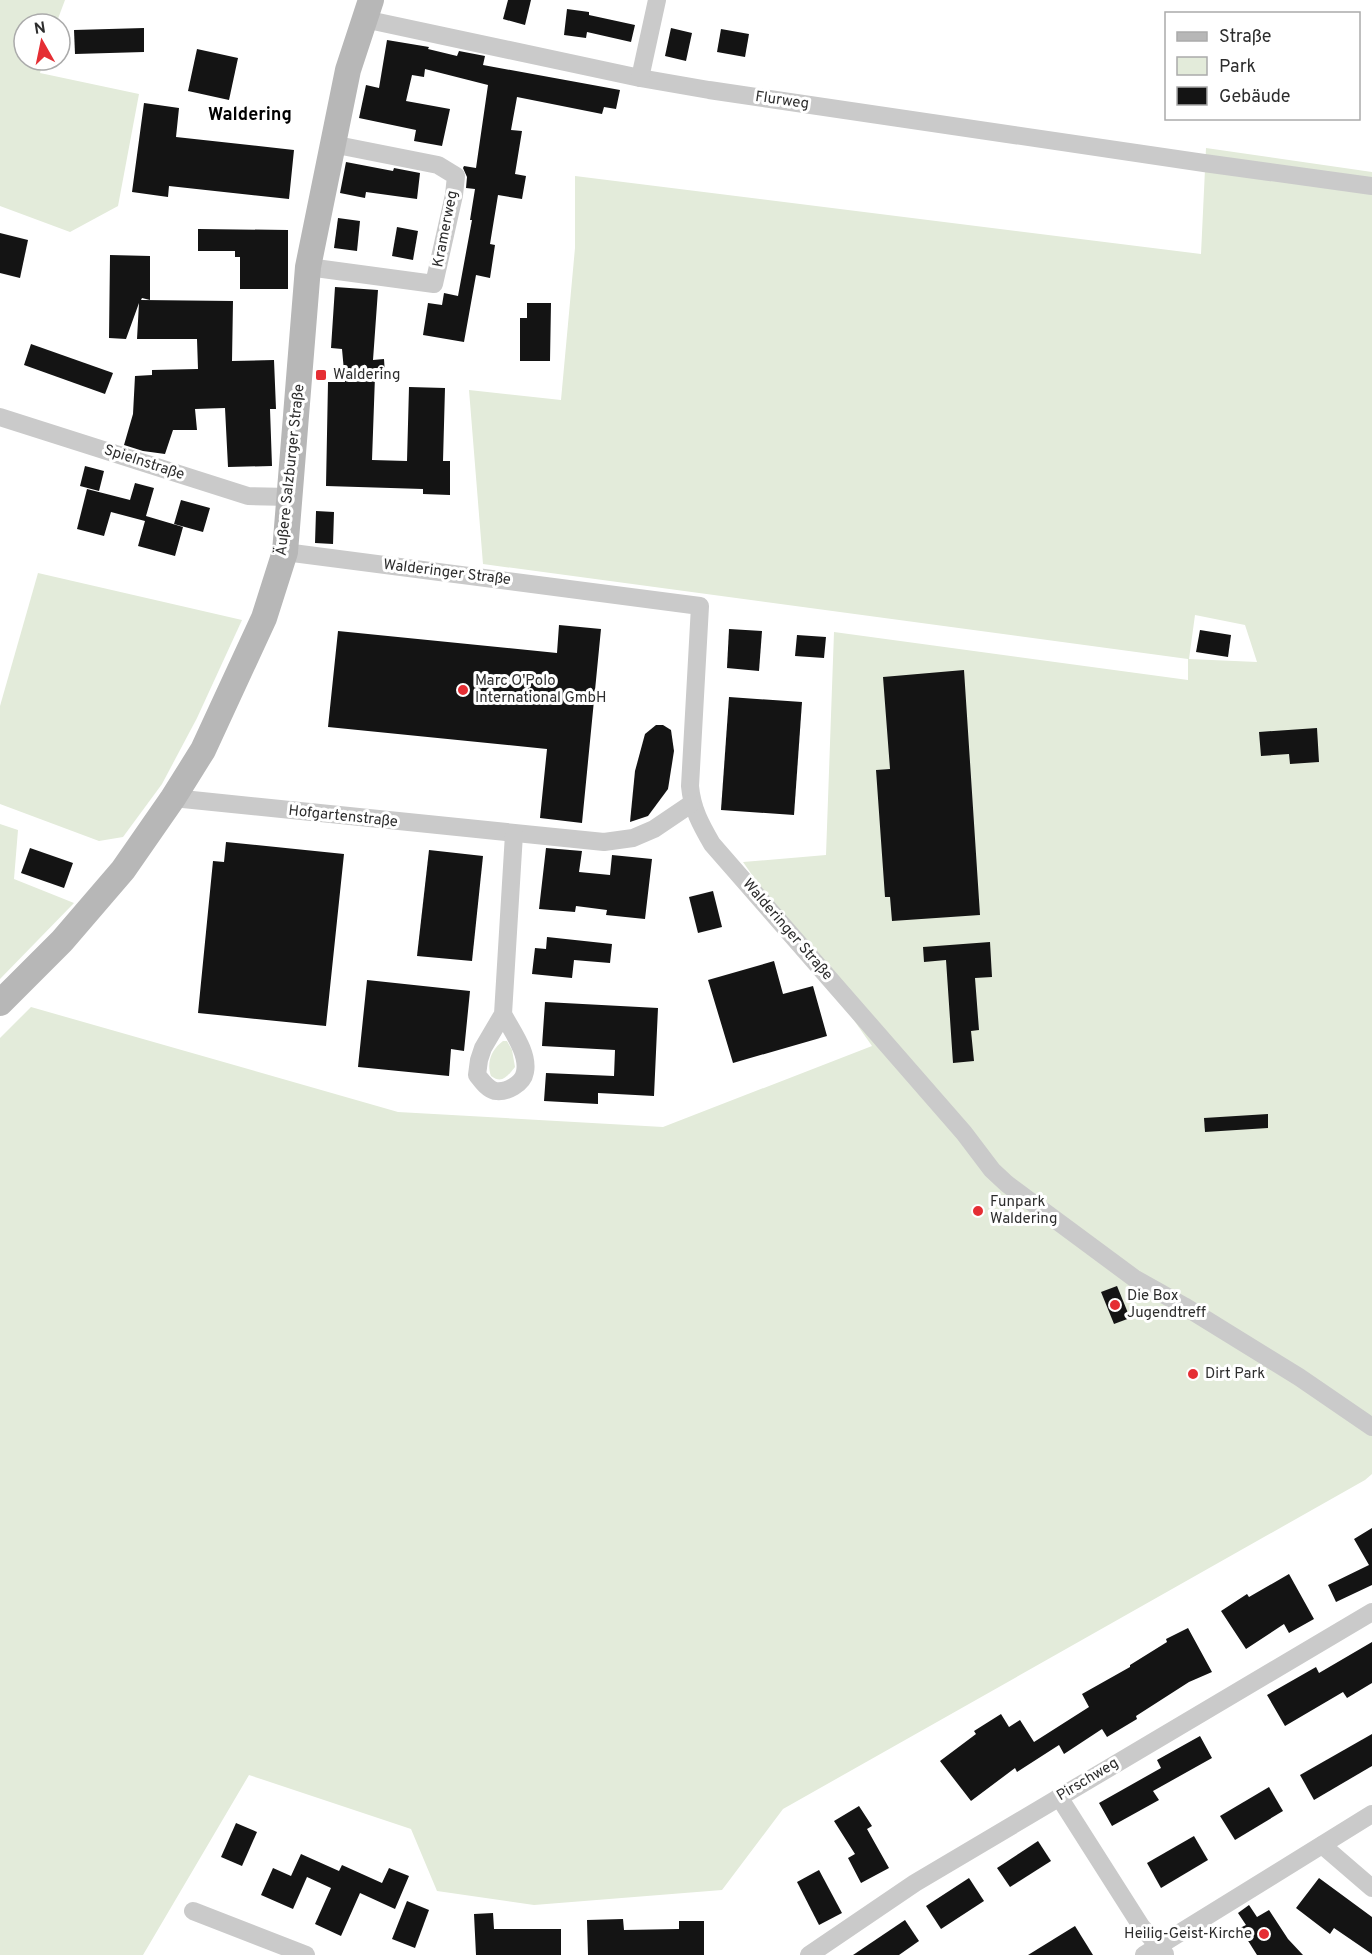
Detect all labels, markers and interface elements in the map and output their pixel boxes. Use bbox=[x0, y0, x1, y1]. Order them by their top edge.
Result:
north arrow bbox=[12, 12, 72, 72]
legend bbox=[1165, 12, 1360, 120]
text: N bbox=[33, 18, 47, 40]
text: Straße bbox=[1219, 26, 1271, 49]
text: Park bbox=[1219, 56, 1256, 79]
text: Gebäude bbox=[1219, 86, 1291, 109]
street label: Flurweg bbox=[754, 88, 810, 114]
district label: Waldering bbox=[208, 104, 292, 127]
street label: Kramerweg bbox=[429, 189, 463, 269]
place label: Waldering bbox=[333, 366, 400, 385]
marker: Waldering bbox=[314, 368, 328, 382]
street label: Äußere Salzburger Straße bbox=[272, 383, 309, 557]
street label: Spielnstraße bbox=[101, 441, 187, 485]
street label: Walderinger Straße bbox=[382, 556, 512, 590]
place label: Marc O'Polo International GmbH bbox=[475, 672, 606, 708]
marker: Marc O'Polo International GmbH bbox=[456, 683, 470, 697]
street label: Hofgartenstraße bbox=[287, 802, 399, 832]
street label: Walderinger Straße bbox=[738, 875, 836, 985]
place label: Funpark Waldering bbox=[990, 1193, 1057, 1229]
marker: Funpark Waldering bbox=[971, 1204, 985, 1218]
place label: Die Box Jugendtreff bbox=[1127, 1287, 1206, 1323]
marker: Die Box Jugendtreff bbox=[1108, 1298, 1122, 1312]
place label: Dirt Park bbox=[1205, 1365, 1265, 1384]
marker: Dirt Park bbox=[1186, 1367, 1200, 1381]
street label: Pirschweg bbox=[1054, 1754, 1122, 1806]
place label: Heilig-Geist-Kirche bbox=[1124, 1925, 1252, 1944]
marker: Heilig-Geist-Kirche bbox=[1257, 1927, 1271, 1941]

